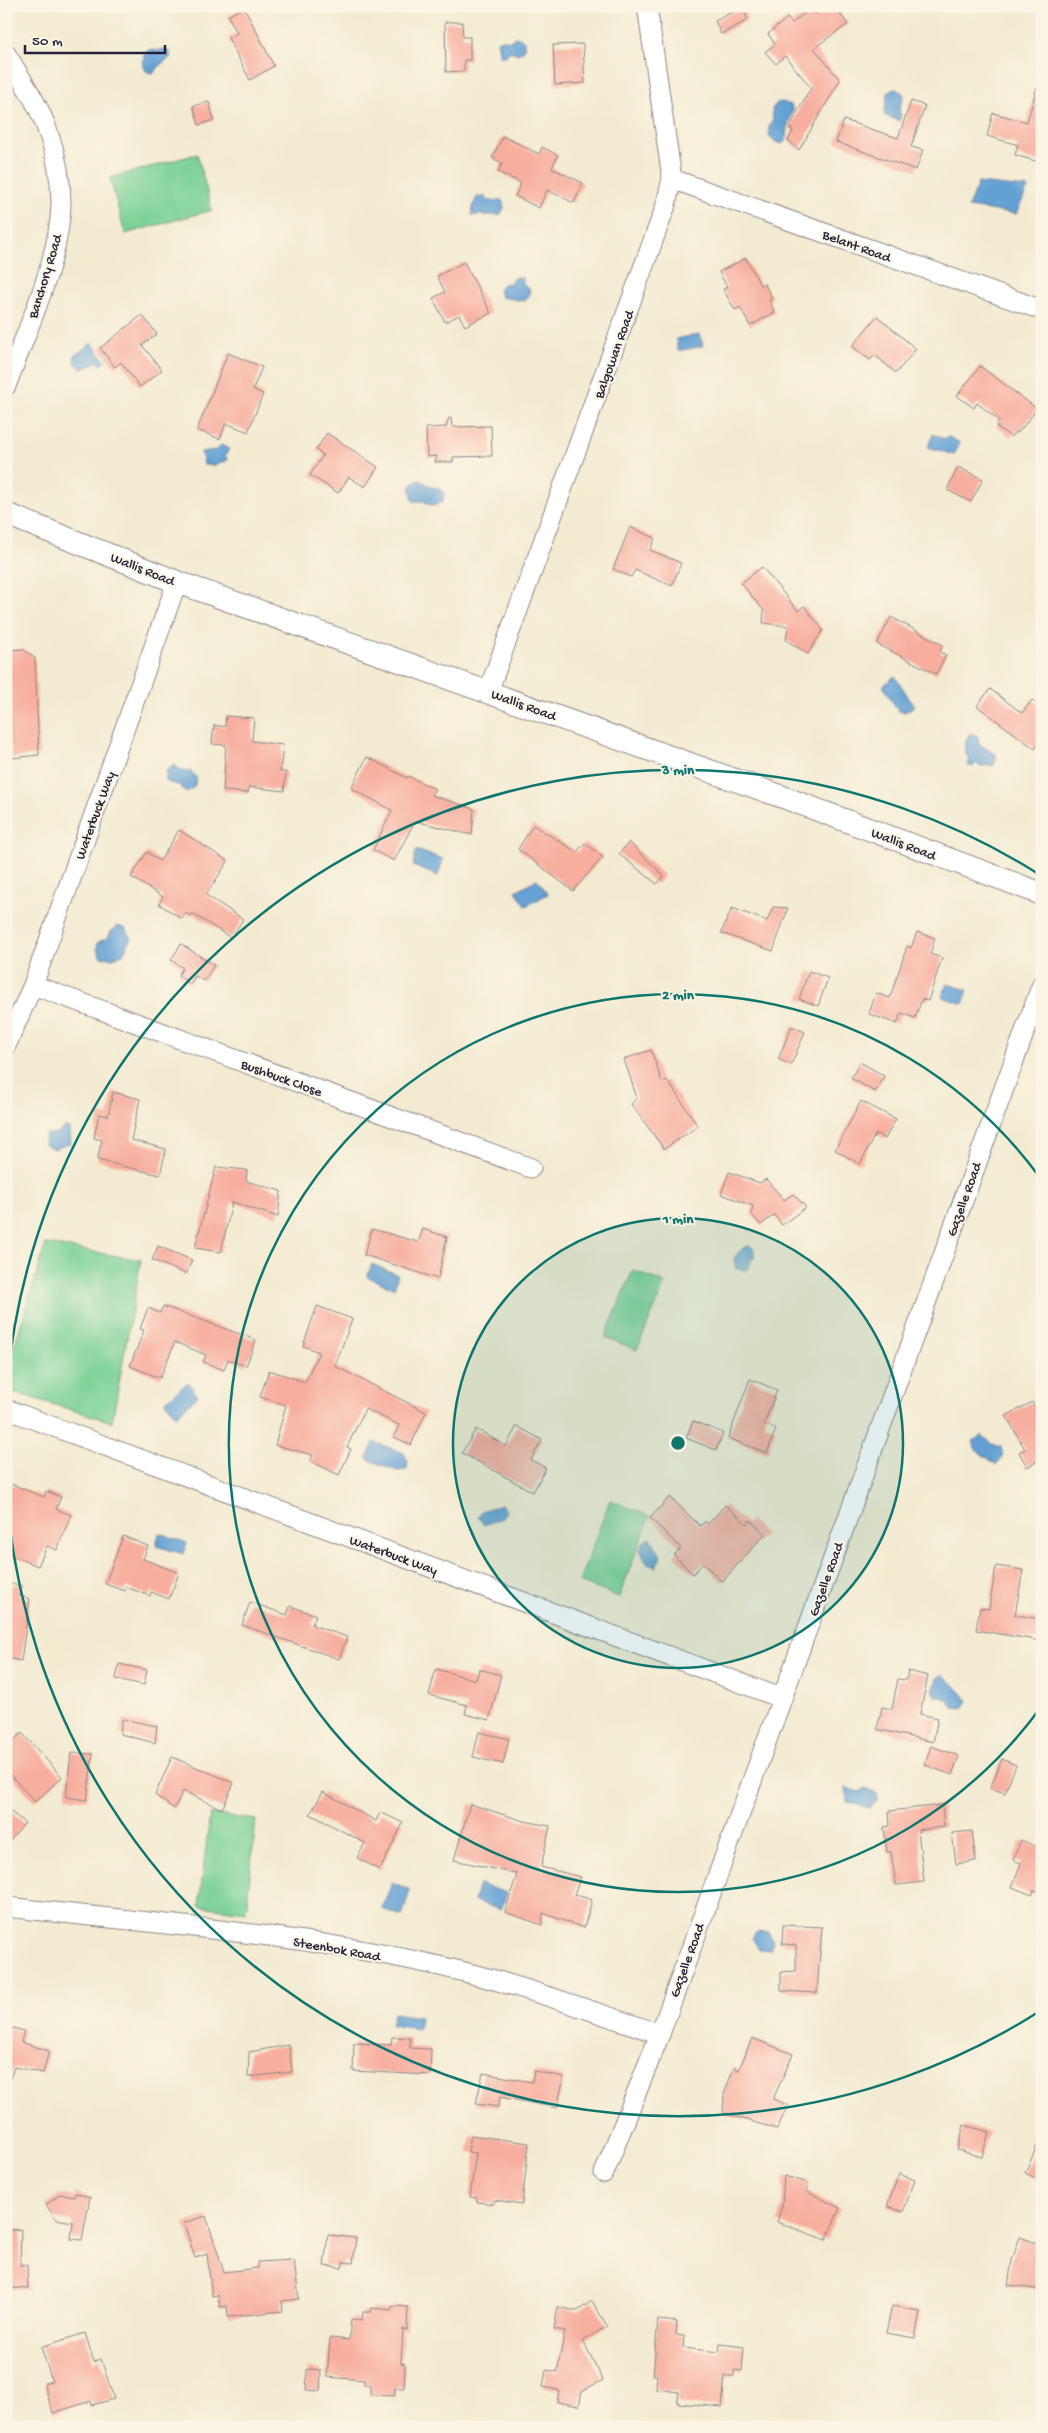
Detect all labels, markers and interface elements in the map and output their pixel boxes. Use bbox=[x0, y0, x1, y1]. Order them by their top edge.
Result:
scale bar bbox=[25, 22, 165, 54]
text: 50 m bbox=[32, 33, 63, 51]
street label: Belant Road bbox=[819, 227, 894, 268]
street label: Banchory Road bbox=[25, 231, 68, 322]
street label: Balgowan Road bbox=[591, 307, 640, 402]
street label: Wallis Road bbox=[107, 550, 178, 592]
street label: Wallis Road bbox=[488, 687, 560, 727]
text: 3 min bbox=[661, 762, 695, 780]
street label: Waterbuck Way bbox=[73, 769, 120, 862]
street label: Wallis Road bbox=[868, 825, 940, 866]
text: 2 min bbox=[662, 987, 695, 1005]
street label: Bushbuck Close bbox=[237, 1056, 325, 1102]
street label: Gazelle Road bbox=[944, 1159, 987, 1239]
text: 1 min bbox=[662, 1211, 694, 1229]
centre of rings bbox=[669, 1434, 687, 1452]
street label: Waterbuck Way bbox=[347, 1533, 440, 1580]
street label: Gazelle Road bbox=[806, 1539, 849, 1619]
street label: Gazelle Road bbox=[667, 1920, 710, 2000]
street label: Steenbok Road bbox=[292, 1934, 383, 1967]

